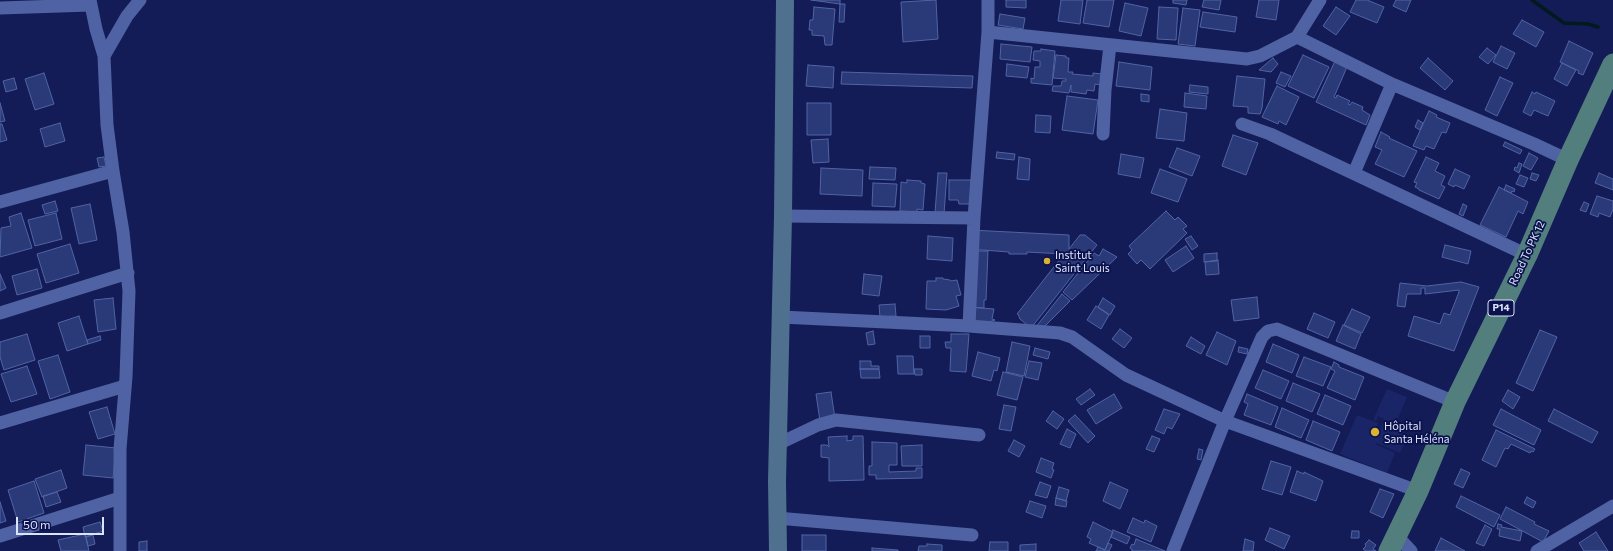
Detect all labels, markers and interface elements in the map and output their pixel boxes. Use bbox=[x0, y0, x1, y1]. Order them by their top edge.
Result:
street label: Road To PK 12 bbox=[1506, 219, 1548, 287]
place label: Institut Saint Louis bbox=[1055, 248, 1110, 274]
marker: Institut Saint Louis bbox=[1042, 256, 1052, 266]
road number: P14 bbox=[1488, 300, 1514, 316]
place label: Hôpital Santa Héléna bbox=[1384, 419, 1450, 445]
marker: Hôpital Santa Héléna bbox=[1369, 426, 1381, 438]
scale bar bbox=[18, 509, 106, 535]
text: 50 m bbox=[23, 517, 51, 531]

